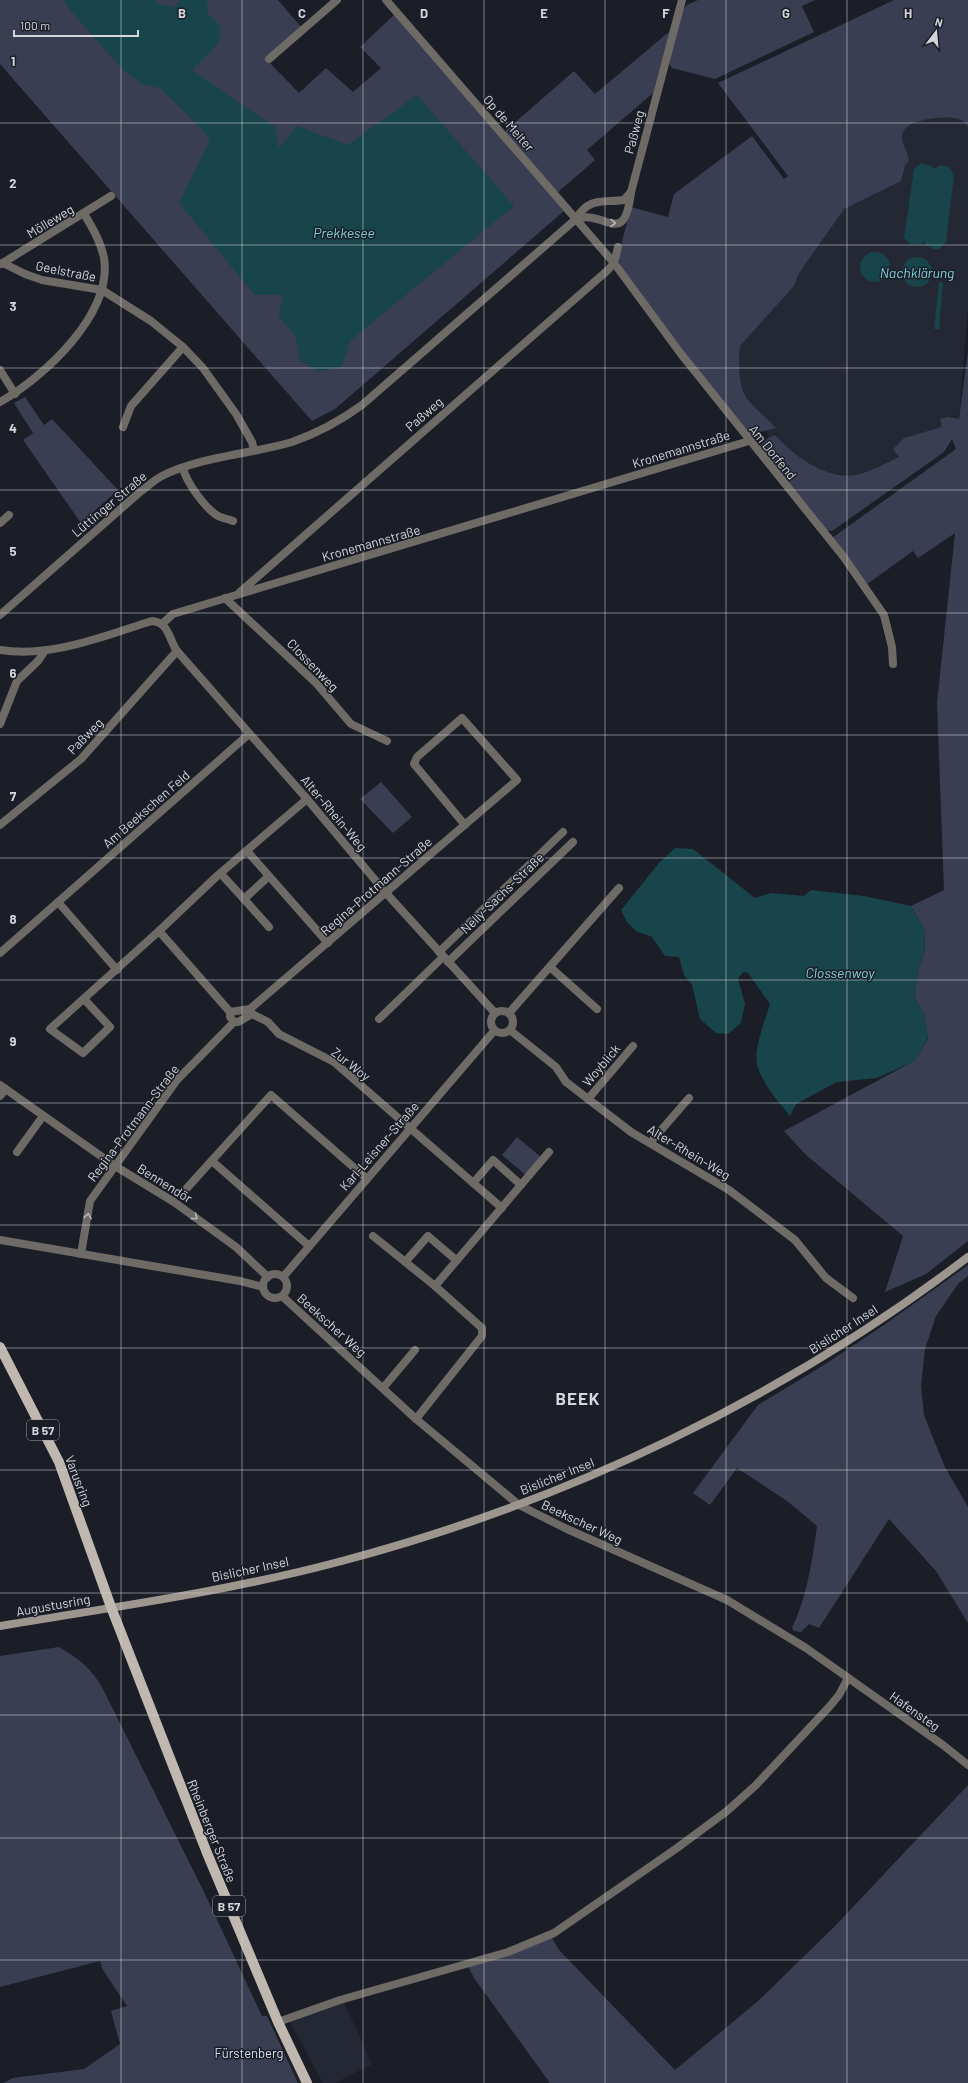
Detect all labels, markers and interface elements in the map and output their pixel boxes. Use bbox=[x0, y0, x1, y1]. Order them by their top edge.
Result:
text: B bbox=[178, 5, 186, 21]
text: C bbox=[298, 5, 306, 21]
text: D bbox=[420, 5, 428, 21]
text: E bbox=[540, 5, 548, 21]
text: F bbox=[662, 5, 670, 21]
text: G bbox=[782, 5, 790, 21]
text: H bbox=[904, 5, 912, 21]
scale bar bbox=[14, 12, 138, 38]
north arrow bbox=[916, 12, 956, 52]
text: N bbox=[934, 15, 944, 29]
text: 100 m bbox=[20, 18, 50, 32]
text: 1 bbox=[11, 53, 15, 69]
street label: Op de Melter bbox=[480, 91, 538, 155]
street label: Paßweg bbox=[621, 108, 647, 156]
text: 2 bbox=[9, 175, 17, 191]
street label: Mölleweg bbox=[24, 201, 76, 241]
one-way arrow bbox=[610, 219, 616, 227]
water label: Prekkesee bbox=[313, 224, 375, 241]
street label: Geelstraße bbox=[34, 257, 98, 285]
water label: Nachklärung bbox=[880, 264, 954, 281]
text: 3 bbox=[9, 298, 17, 314]
street label: Paßweg bbox=[402, 393, 446, 435]
text: 4 bbox=[9, 420, 17, 436]
street label: Am Dorfend bbox=[746, 421, 800, 483]
street label: Kronemannstraße bbox=[630, 427, 732, 471]
street label: Lüttinger Straße bbox=[68, 468, 150, 540]
street label: Kronemannstraße bbox=[320, 521, 422, 565]
text: 5 bbox=[9, 543, 17, 559]
street label: Clossenweg bbox=[284, 635, 342, 695]
text: 6 bbox=[10, 665, 17, 681]
street label: Paßweg bbox=[64, 714, 106, 758]
street label: Am Beekschen Feld bbox=[99, 767, 193, 851]
street label: Alter-Rhein-Weg bbox=[298, 772, 370, 854]
text: 7 bbox=[10, 788, 17, 804]
street label: Regina-Protmann-Straße bbox=[317, 833, 435, 939]
street label: Nelly-Sachs-Straße bbox=[457, 849, 547, 937]
text: 8 bbox=[9, 911, 17, 927]
water label: Clossenwoy bbox=[805, 964, 875, 981]
text: 9 bbox=[10, 1033, 17, 1049]
street label: Woyblick bbox=[579, 1040, 624, 1089]
street label: Zur Woy bbox=[328, 1044, 374, 1084]
street label: Regina-Protmann-Straße bbox=[84, 1061, 182, 1185]
street label: Karl-Leisner-Straße bbox=[336, 1098, 422, 1194]
street label: Alter-Rhein-Weg bbox=[645, 1121, 733, 1183]
street label: Bennendör bbox=[135, 1160, 196, 1206]
one-way arrow bbox=[191, 1212, 198, 1220]
one-way arrow bbox=[83, 1213, 91, 1219]
street label: Beekscher Weg bbox=[294, 1290, 370, 1360]
street label: Bislicher Insel bbox=[806, 1301, 880, 1357]
district label: BEEK bbox=[555, 1388, 601, 1408]
road number: B 57 bbox=[27, 1420, 59, 1440]
street label: Varusring bbox=[62, 1453, 96, 1509]
street label: Bislicher Insel bbox=[518, 1454, 596, 1498]
street label: Beekscher Weg bbox=[539, 1496, 625, 1548]
street label: Bislicher Insel bbox=[210, 1553, 290, 1585]
street label: Augustusring bbox=[15, 1591, 91, 1619]
street label: Hafensteg bbox=[887, 1688, 943, 1734]
street label: Rheinberger Straße bbox=[184, 1777, 240, 1885]
road number: B 57 bbox=[213, 1896, 245, 1916]
park label: Fürstenberg bbox=[214, 2045, 284, 2061]

